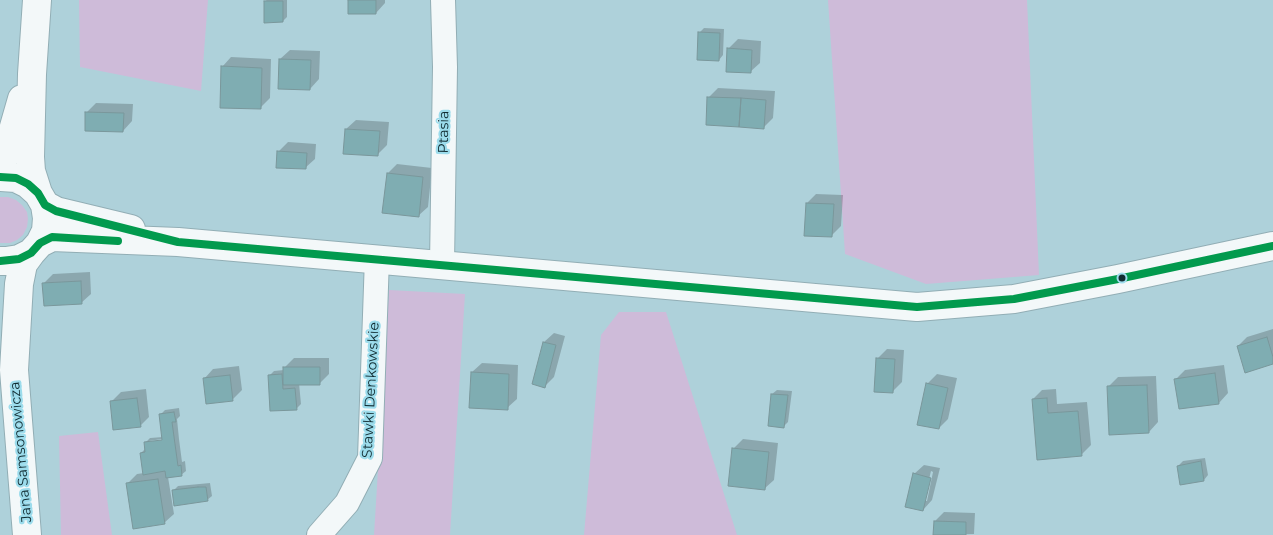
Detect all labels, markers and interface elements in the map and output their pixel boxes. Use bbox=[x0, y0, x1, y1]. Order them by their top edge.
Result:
street label: Ptasia bbox=[435, 111, 453, 153]
unlabelled marker bbox=[1117, 273, 1127, 283]
street label: Stawki Denkowskie bbox=[359, 322, 383, 458]
street label: Jana Samsonowicza bbox=[6, 381, 36, 523]

